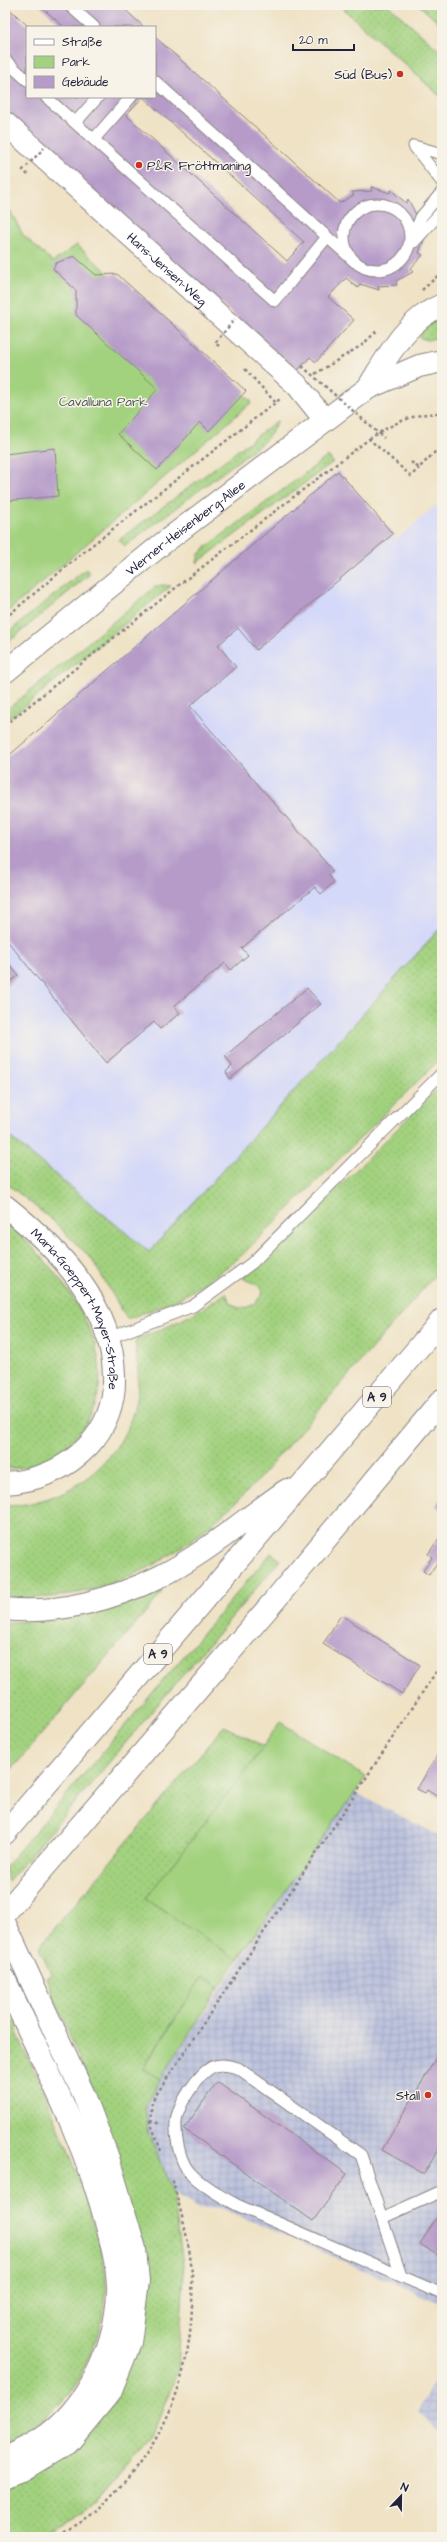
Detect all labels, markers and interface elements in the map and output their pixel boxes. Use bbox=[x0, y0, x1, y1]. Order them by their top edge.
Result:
legend bbox=[26, 26, 156, 98]
scale bar bbox=[293, 26, 354, 52]
text: 20 m bbox=[299, 32, 328, 49]
text: Straße bbox=[62, 34, 103, 51]
text: Park bbox=[62, 54, 90, 71]
place label: Süd (Bus) bbox=[334, 66, 392, 84]
marker: Süd (Bus) bbox=[395, 69, 405, 79]
text: Gebäude bbox=[62, 74, 109, 91]
place label: P&R Fröttmaning bbox=[147, 157, 251, 176]
marker: P&R Fröttmaning bbox=[134, 160, 144, 170]
street label: Hans-Jensen-Weg bbox=[123, 229, 211, 311]
park label: Cavalluna Park bbox=[59, 393, 147, 411]
street label: Werner-Heisenberg-Allee bbox=[122, 476, 249, 580]
street label: Maria-Goeppert-Mayer-Straße bbox=[27, 1224, 122, 1390]
road number: A 9 bbox=[363, 1387, 391, 1407]
road number: A 9 bbox=[144, 1644, 172, 1664]
place label: Stall bbox=[396, 2087, 420, 2105]
marker: Stall bbox=[423, 2090, 433, 2100]
north arrow bbox=[381, 2476, 421, 2516]
text: N bbox=[399, 2479, 411, 2495]

